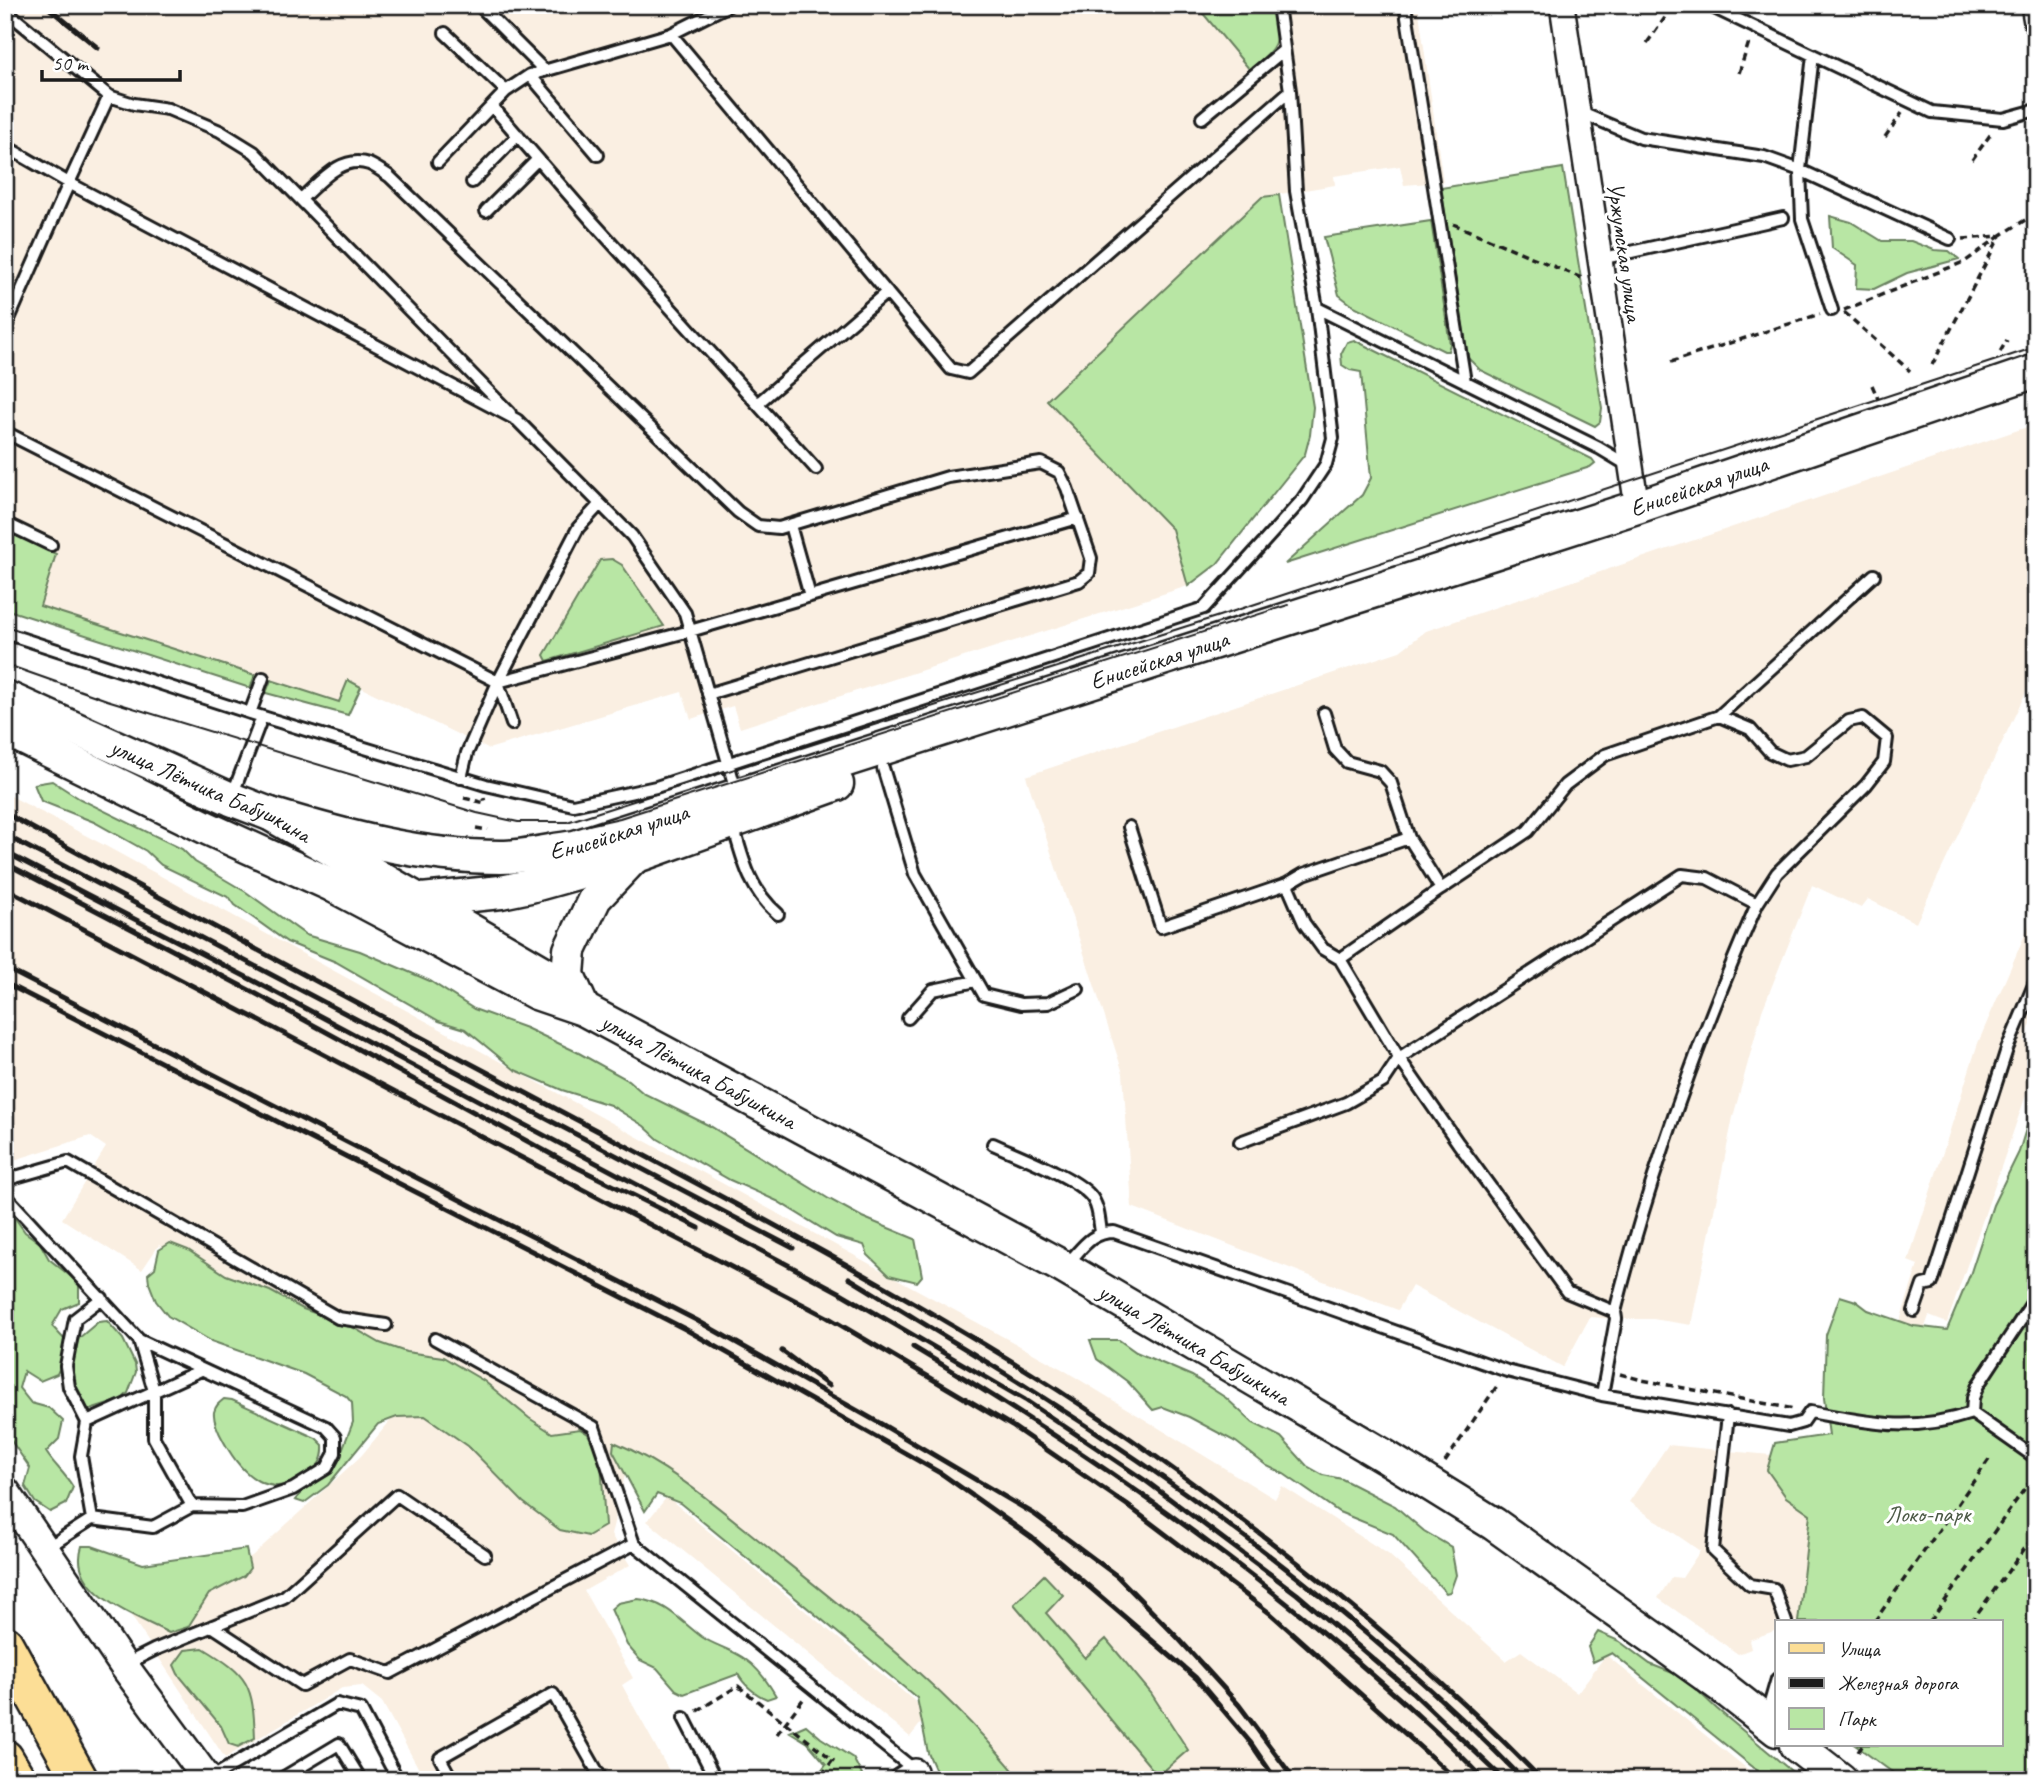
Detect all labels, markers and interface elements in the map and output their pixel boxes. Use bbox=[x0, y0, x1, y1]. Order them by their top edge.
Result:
scale bar bbox=[42, 38, 180, 82]
text: 50 m bbox=[52, 50, 90, 76]
street label: Уржумская улица bbox=[1600, 180, 1650, 326]
street label: Енисейская улица bbox=[1626, 448, 1773, 523]
street label: Енисейская улица bbox=[1086, 623, 1233, 696]
street label: улица Лётчика Бабушкина bbox=[104, 731, 318, 851]
street label: Енисейская улица bbox=[547, 796, 693, 866]
street label: улица Лётчика Бабушкина bbox=[594, 1006, 803, 1137]
street label: улица Лётчика Бабушкина bbox=[1091, 1275, 1297, 1413]
park label: Локо-парк bbox=[1885, 1499, 1973, 1529]
legend bbox=[1775, 1620, 2002, 1746]
text: Улица bbox=[1838, 1636, 1881, 1662]
text: Железная дорога bbox=[1838, 1670, 1959, 1696]
text: Парк bbox=[1838, 1706, 1878, 1732]

